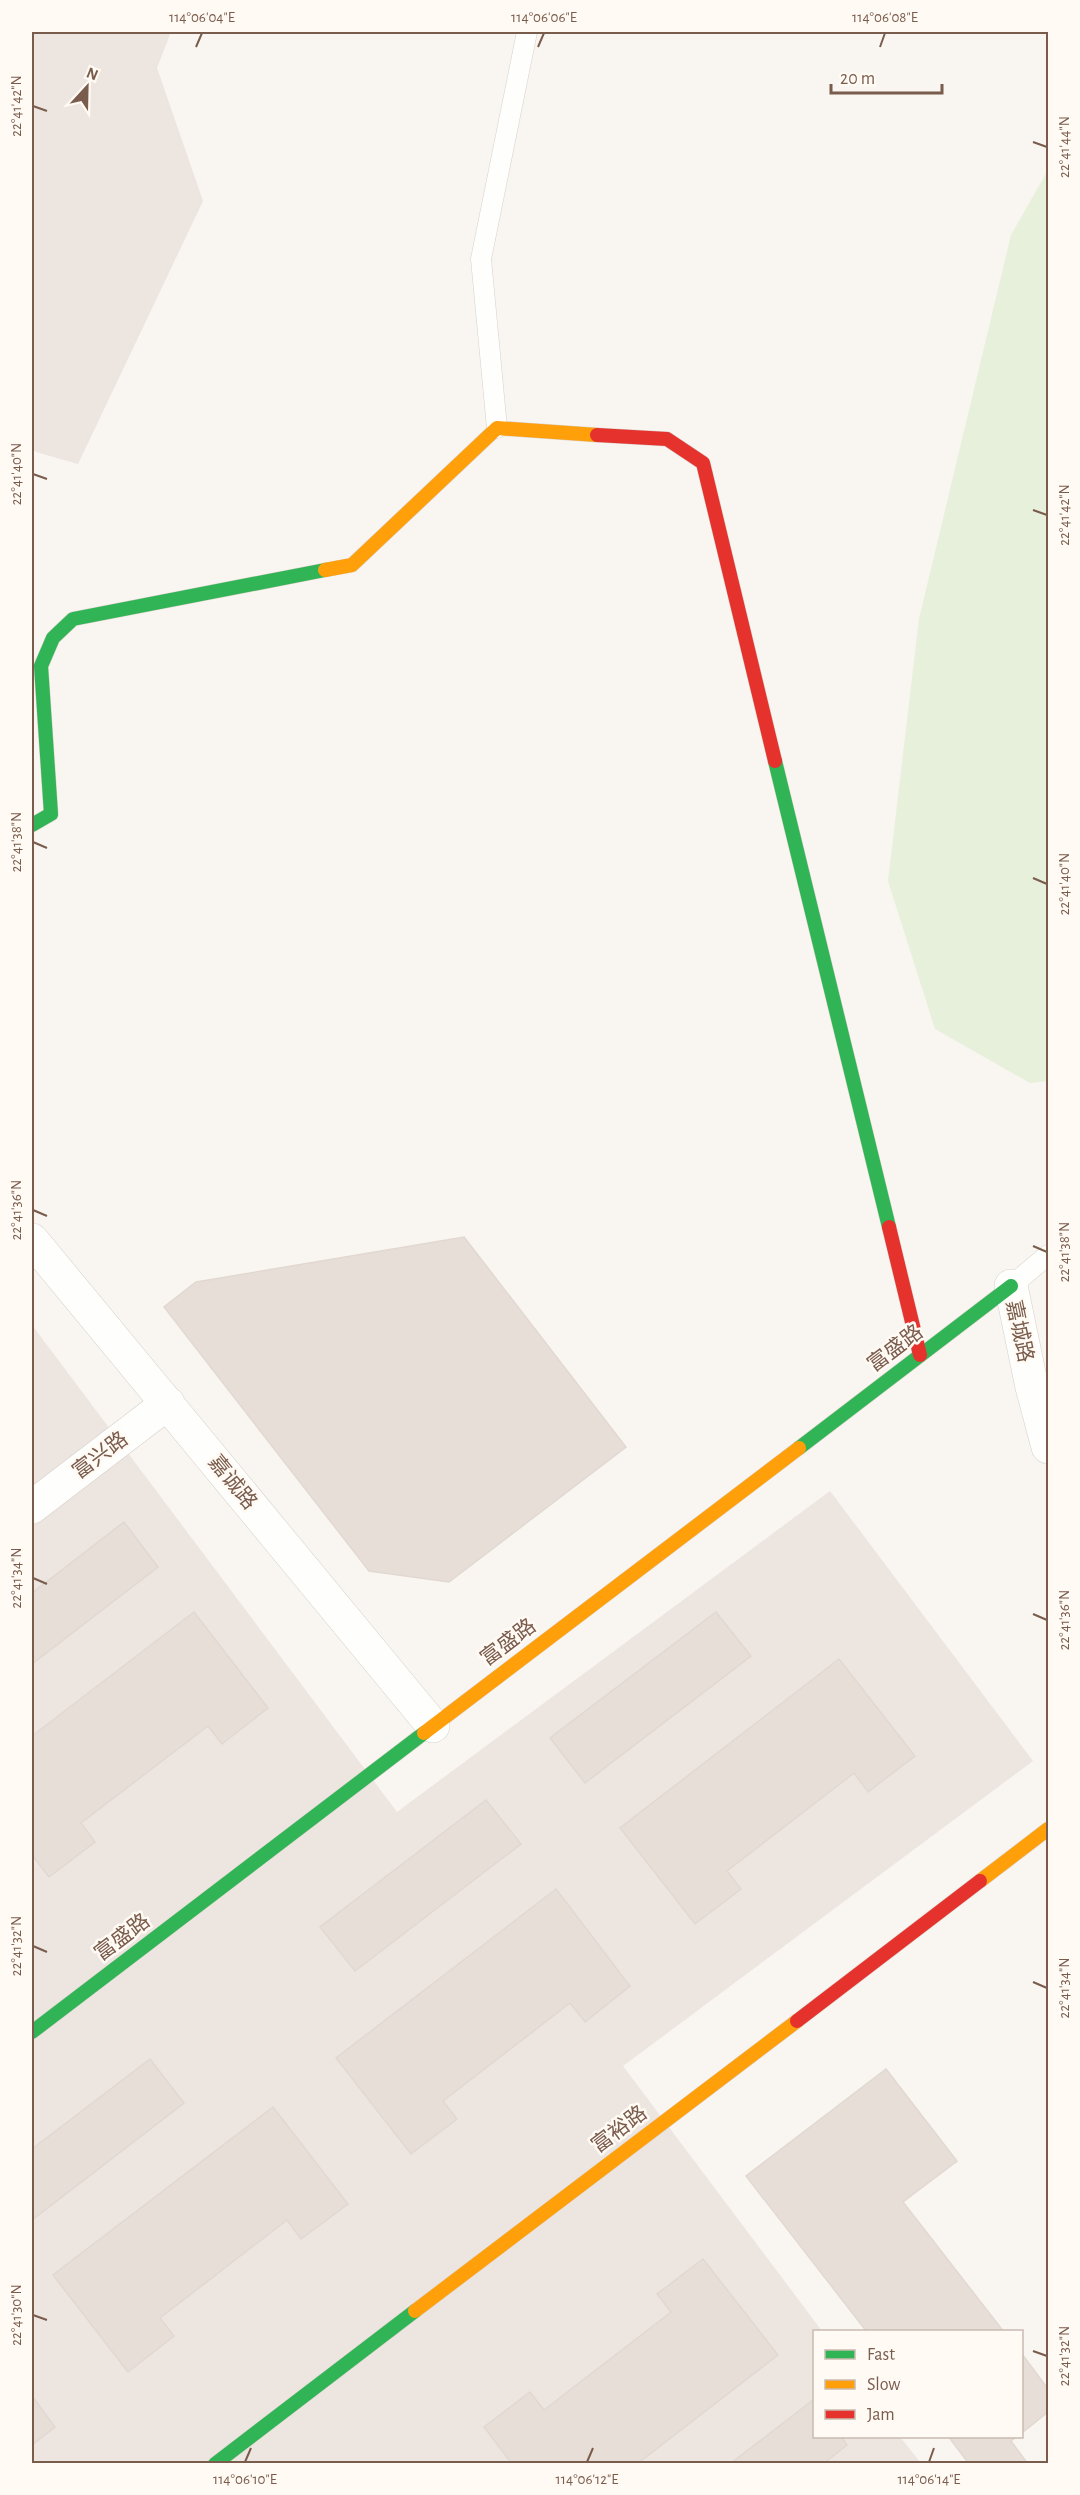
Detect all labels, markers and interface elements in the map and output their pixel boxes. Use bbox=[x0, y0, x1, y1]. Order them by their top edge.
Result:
text: 114°06'04"E bbox=[169, 10, 235, 25]
text: 114°06'06"E bbox=[511, 10, 577, 25]
text: 114°06'08"E bbox=[852, 10, 918, 25]
north arrow bbox=[57, 57, 117, 117]
scale bar bbox=[831, 57, 942, 95]
text: N bbox=[84, 65, 100, 84]
text: 20 m bbox=[840, 70, 875, 88]
text: 22°41'42"N bbox=[9, 75, 24, 137]
text: 22°41'44"N bbox=[1057, 116, 1072, 178]
text: 22°41'40"N bbox=[9, 443, 24, 505]
text: 22°41'42"N bbox=[1057, 484, 1072, 546]
text: 22°41'38"N bbox=[9, 812, 24, 872]
text: 22°41'40"N bbox=[1057, 853, 1072, 915]
text: 22°41'36"N bbox=[9, 1180, 24, 1240]
text: 22°41'38"N bbox=[1057, 1222, 1072, 1282]
street label: 嘉城路 bbox=[1003, 1298, 1037, 1364]
street label: 富盛路 bbox=[863, 1320, 927, 1376]
street label: 富兴路 bbox=[68, 1427, 132, 1483]
street label: 嘉诚路 bbox=[205, 1451, 261, 1513]
text: 22°41'34"N bbox=[9, 1548, 24, 1608]
text: 22°41'36"N bbox=[1057, 1590, 1072, 1650]
street label: 富盛路 bbox=[476, 1614, 540, 1670]
street label: 富盛路 bbox=[90, 1909, 154, 1965]
text: 22°41'32"N bbox=[9, 1916, 24, 1976]
text: 22°41'34"N bbox=[1057, 1958, 1072, 2018]
street label: 富裕路 bbox=[587, 2101, 651, 2157]
text: 22°41'30"N bbox=[9, 2284, 24, 2346]
text: 22°41'32"N bbox=[1057, 2326, 1072, 2386]
legend bbox=[813, 2330, 1023, 2438]
text: Fast bbox=[867, 2346, 895, 2364]
text: Slow bbox=[867, 2376, 900, 2394]
text: Jam bbox=[867, 2406, 895, 2424]
text: 114°06'10"E bbox=[213, 2472, 277, 2487]
text: 114°06'12"E bbox=[556, 2472, 618, 2487]
text: 114°06'14"E bbox=[897, 2472, 961, 2487]

